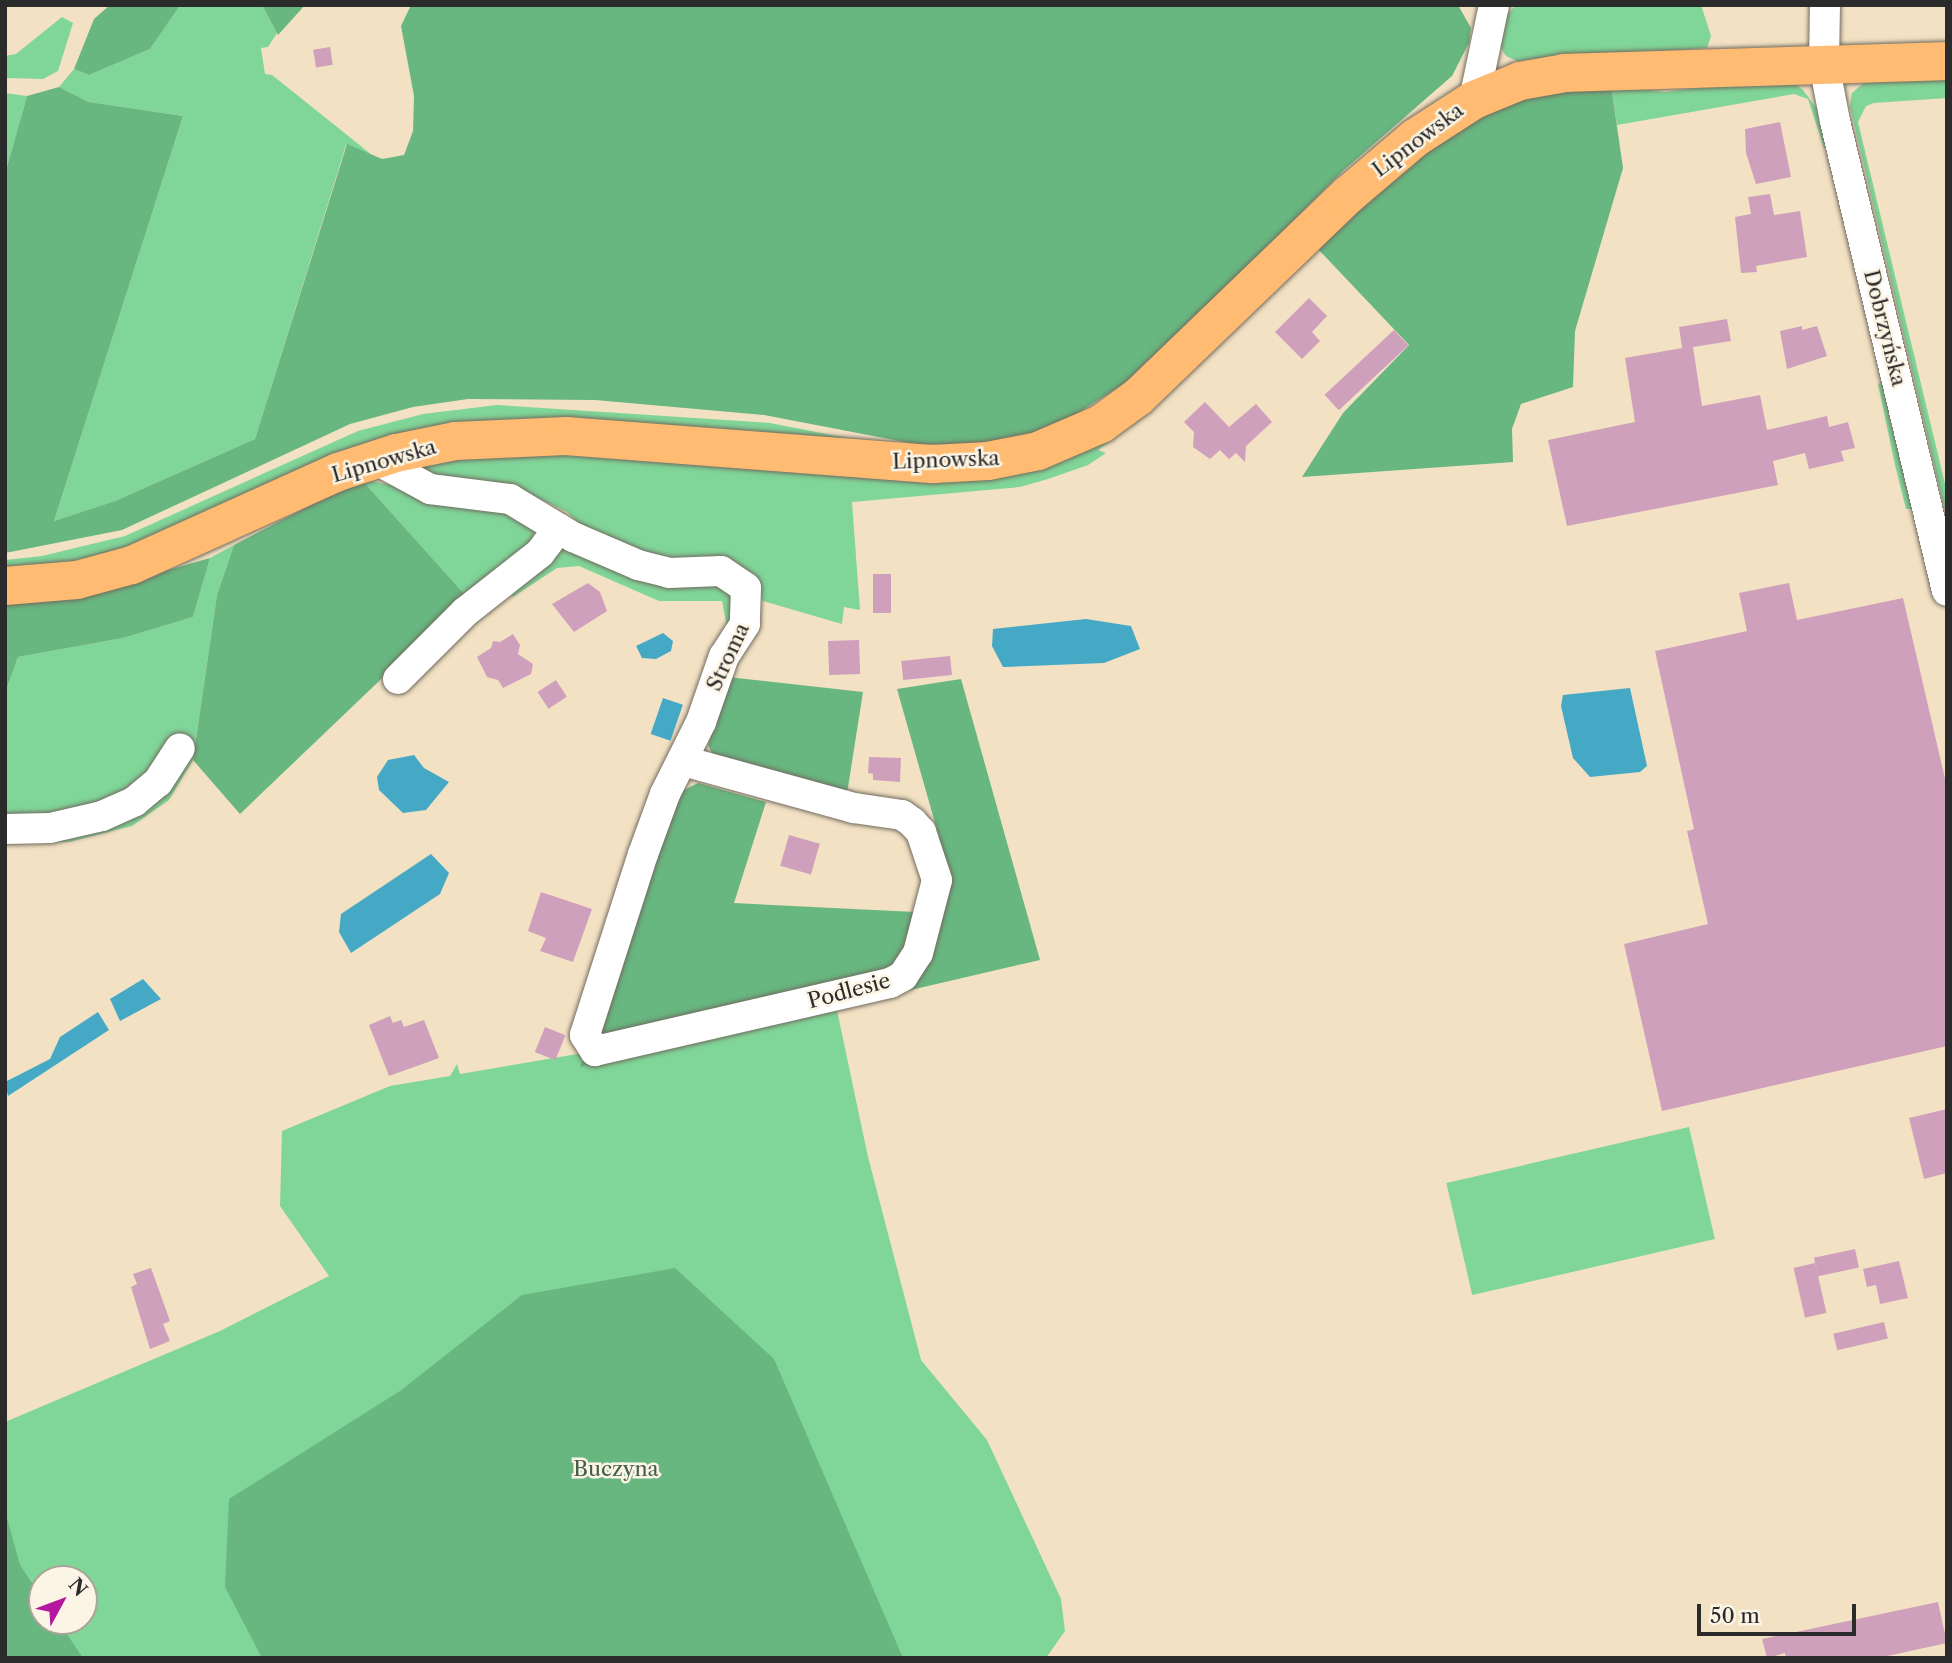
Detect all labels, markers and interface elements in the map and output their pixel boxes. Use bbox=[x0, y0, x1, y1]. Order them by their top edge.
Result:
street label: Lipnowska bbox=[1368, 98, 1468, 182]
street label: Dobrzyńska bbox=[1858, 267, 1912, 389]
street label: Lipnowska bbox=[329, 434, 439, 488]
street label: Lipnowska bbox=[892, 446, 1000, 474]
street label: Stroma bbox=[701, 619, 755, 695]
street label: Podlesie bbox=[805, 968, 893, 1014]
park label: Buczyna bbox=[573, 1456, 659, 1482]
north arrow bbox=[28, 1565, 98, 1635]
text: N bbox=[64, 1573, 92, 1601]
scale bar bbox=[1700, 1590, 1859, 1634]
text: 50 m bbox=[1710, 1603, 1760, 1628]

